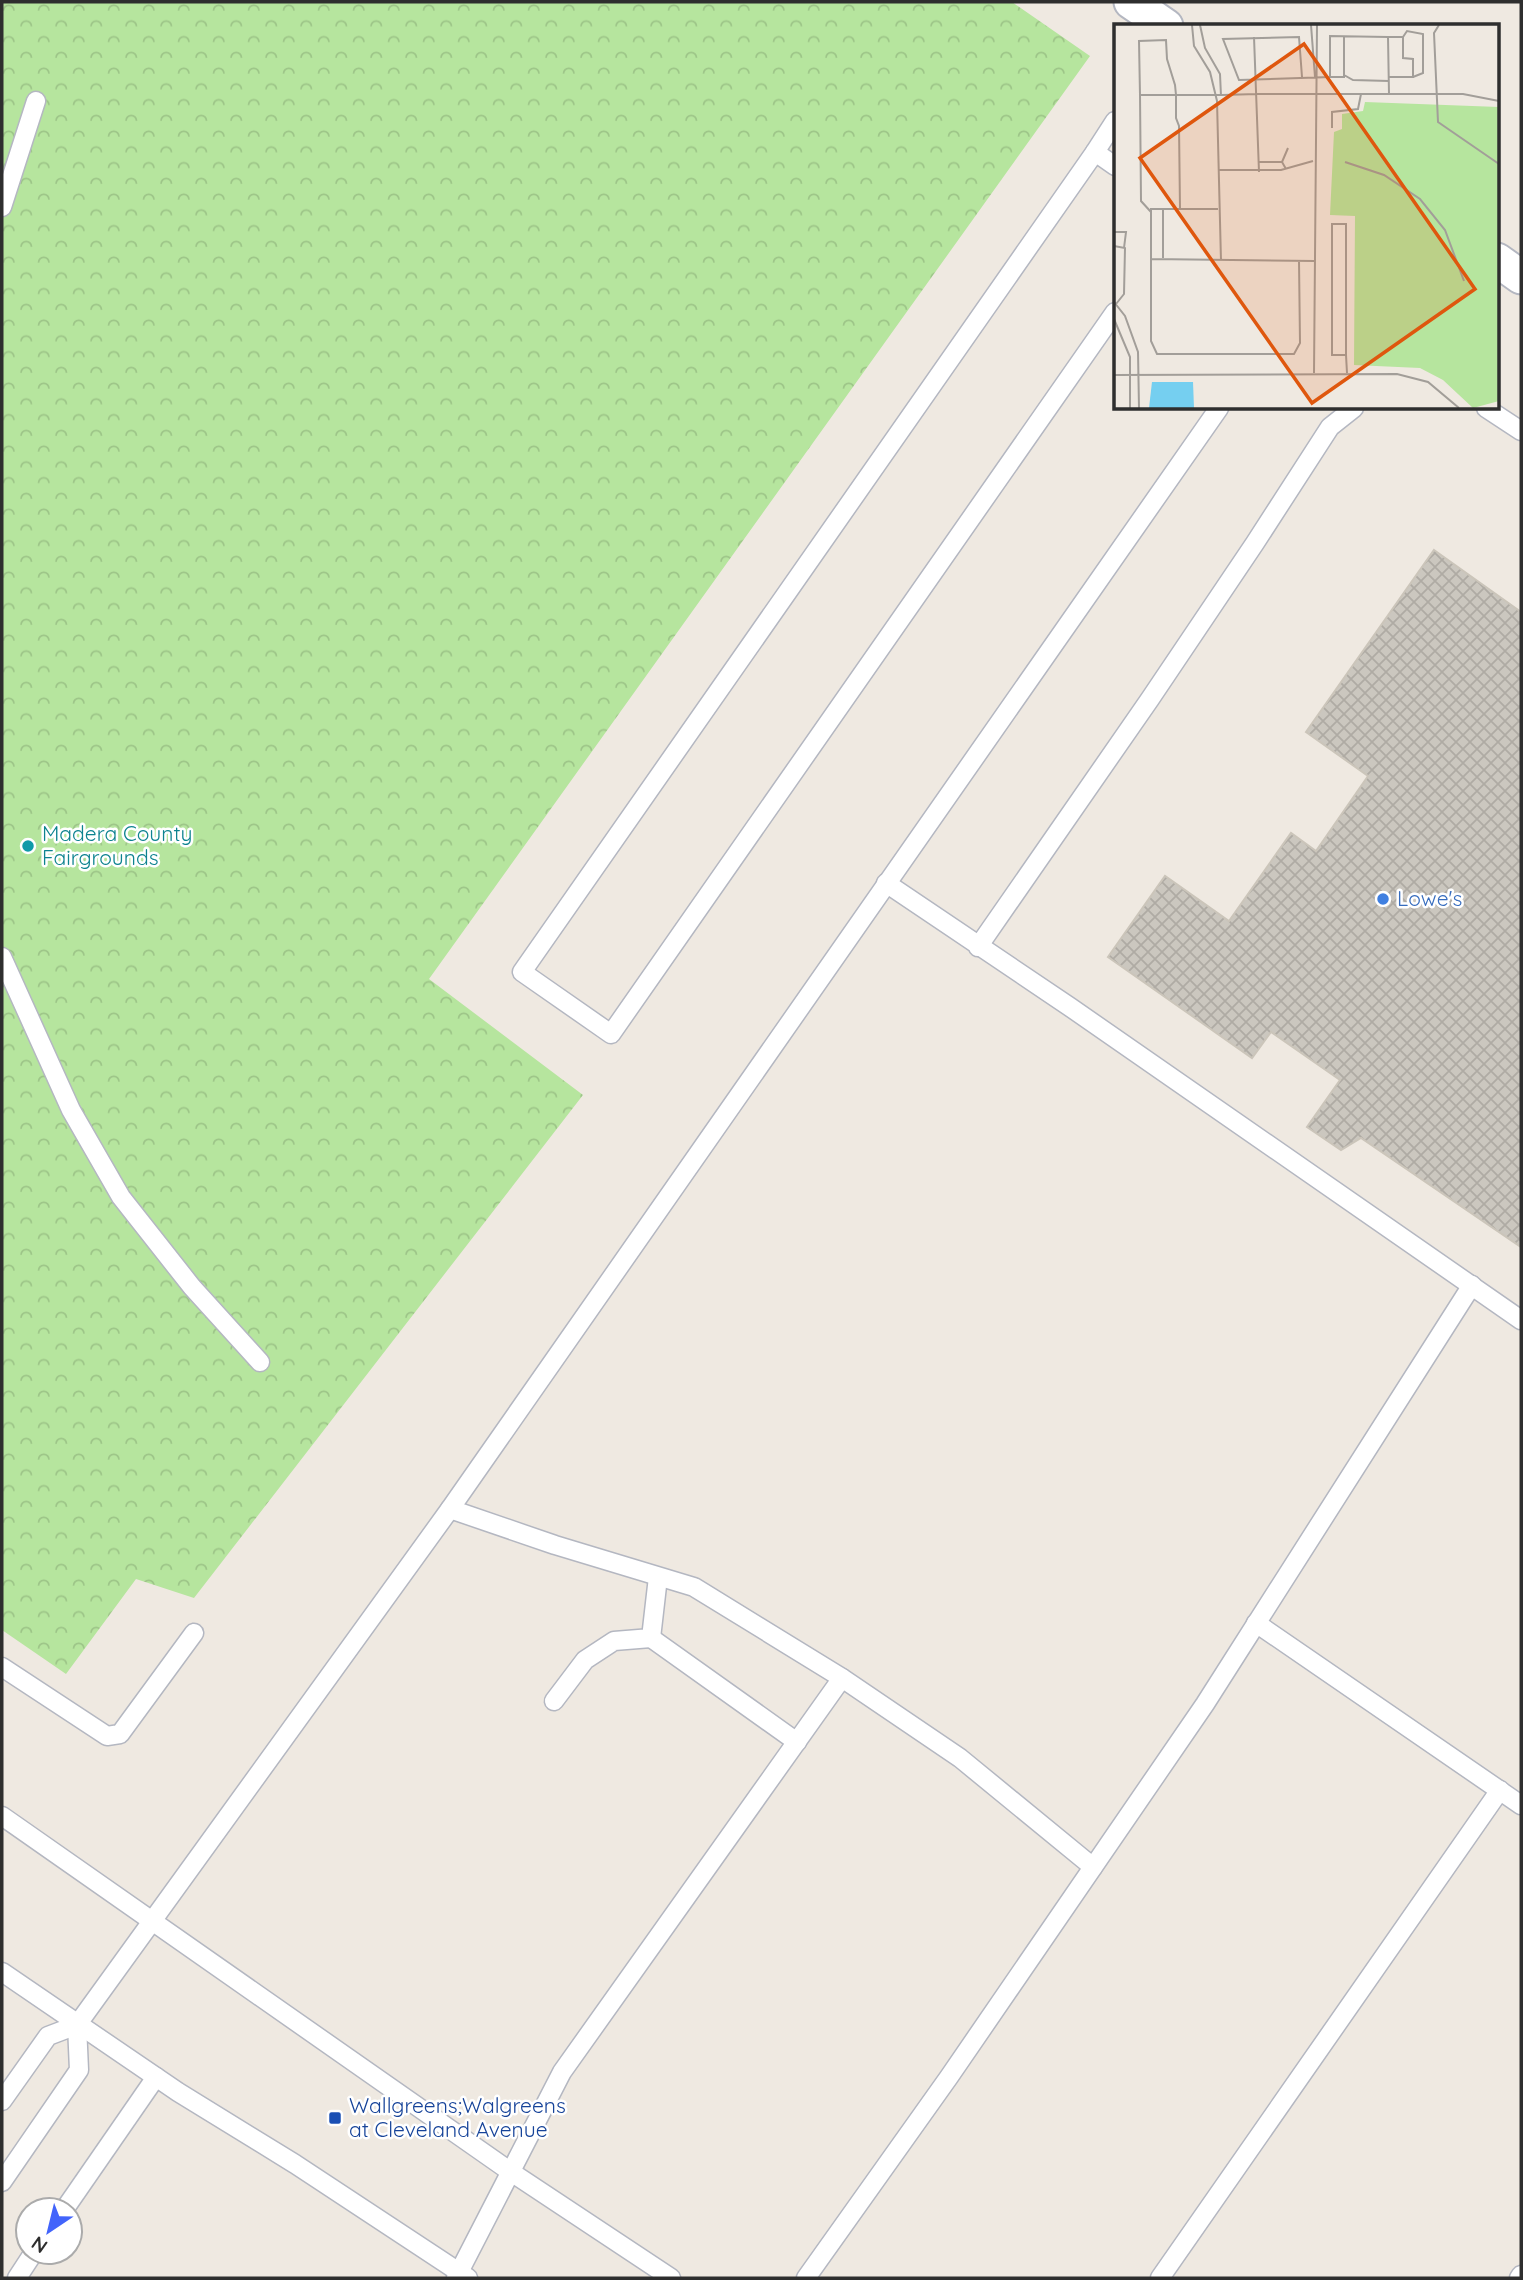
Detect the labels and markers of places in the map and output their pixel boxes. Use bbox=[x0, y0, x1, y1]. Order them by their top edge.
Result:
place label: Madera County Fairgrounds bbox=[42, 820, 193, 870]
marker: Madera County Fairgrounds bbox=[20, 838, 36, 854]
place label: Lowe's bbox=[1397, 885, 1462, 911]
marker: Lowe's bbox=[1375, 891, 1391, 907]
place label: Wallgreens;Walgreens at Cleveland Avenue bbox=[349, 2092, 566, 2142]
marker: Wallgreens;Walgreens at Cleveland Avenue bbox=[327, 2110, 343, 2126]

